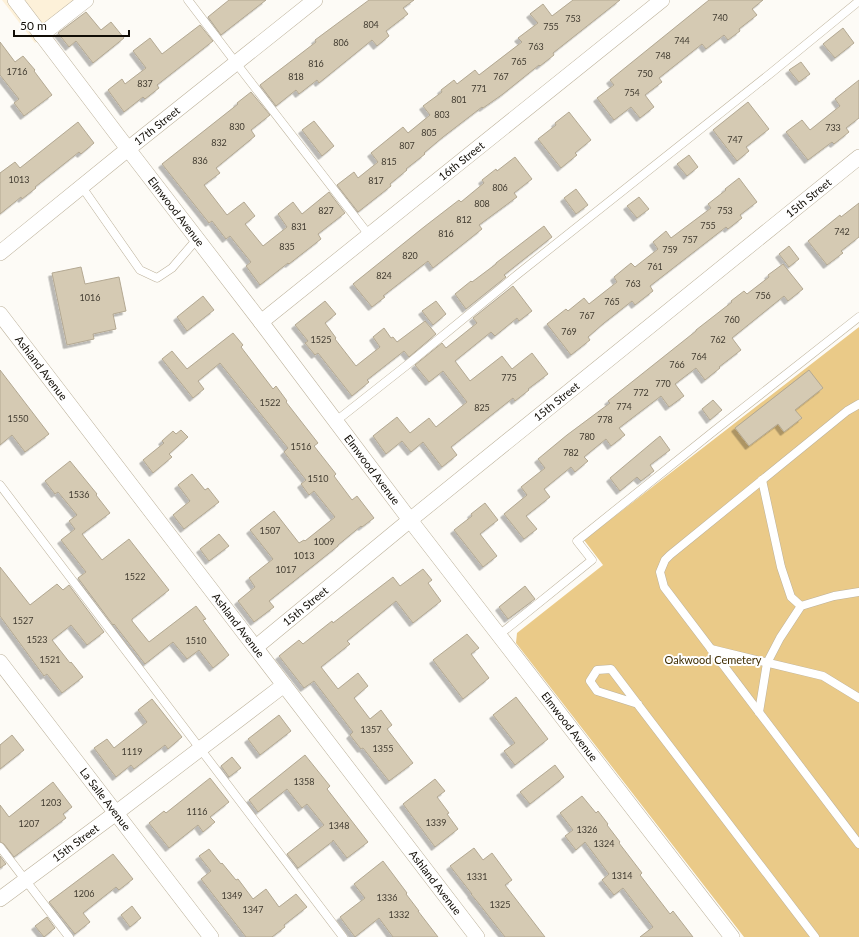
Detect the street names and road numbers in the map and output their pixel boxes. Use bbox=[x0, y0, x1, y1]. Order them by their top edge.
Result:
street label: 17th Street bbox=[131, 103, 182, 148]
street label: 16th Street bbox=[436, 138, 487, 183]
street label: Elmwood Avenue bbox=[146, 174, 207, 249]
street label: 15th Street bbox=[783, 175, 834, 220]
street label: Ashland Avenue bbox=[13, 333, 71, 403]
street label: 15th Street bbox=[531, 379, 582, 423]
street label: Elmwood Avenue bbox=[342, 432, 403, 507]
street label: 15th Street bbox=[280, 583, 330, 628]
street label: Ashland Avenue bbox=[210, 590, 268, 660]
street label: Elmwood Avenue bbox=[539, 689, 601, 764]
street label: La Salle Avenue bbox=[78, 765, 134, 833]
street label: 15th Street bbox=[49, 821, 101, 864]
street label: Ashland Avenue bbox=[407, 847, 465, 917]

